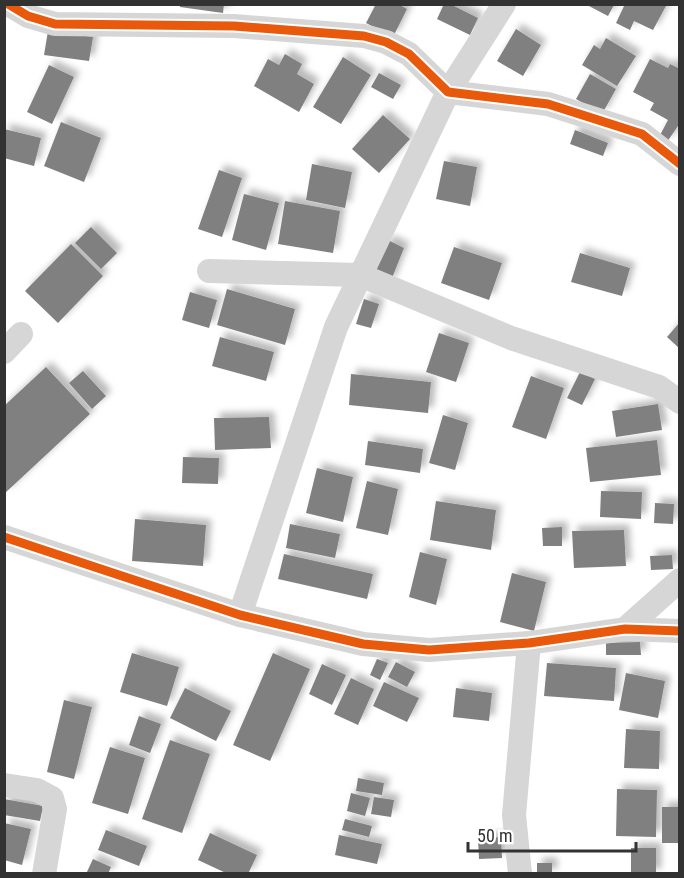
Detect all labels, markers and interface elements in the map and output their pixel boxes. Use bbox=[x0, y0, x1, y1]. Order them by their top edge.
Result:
scale bar bbox=[468, 815, 636, 853]
text: 50 m bbox=[477, 825, 512, 846]

